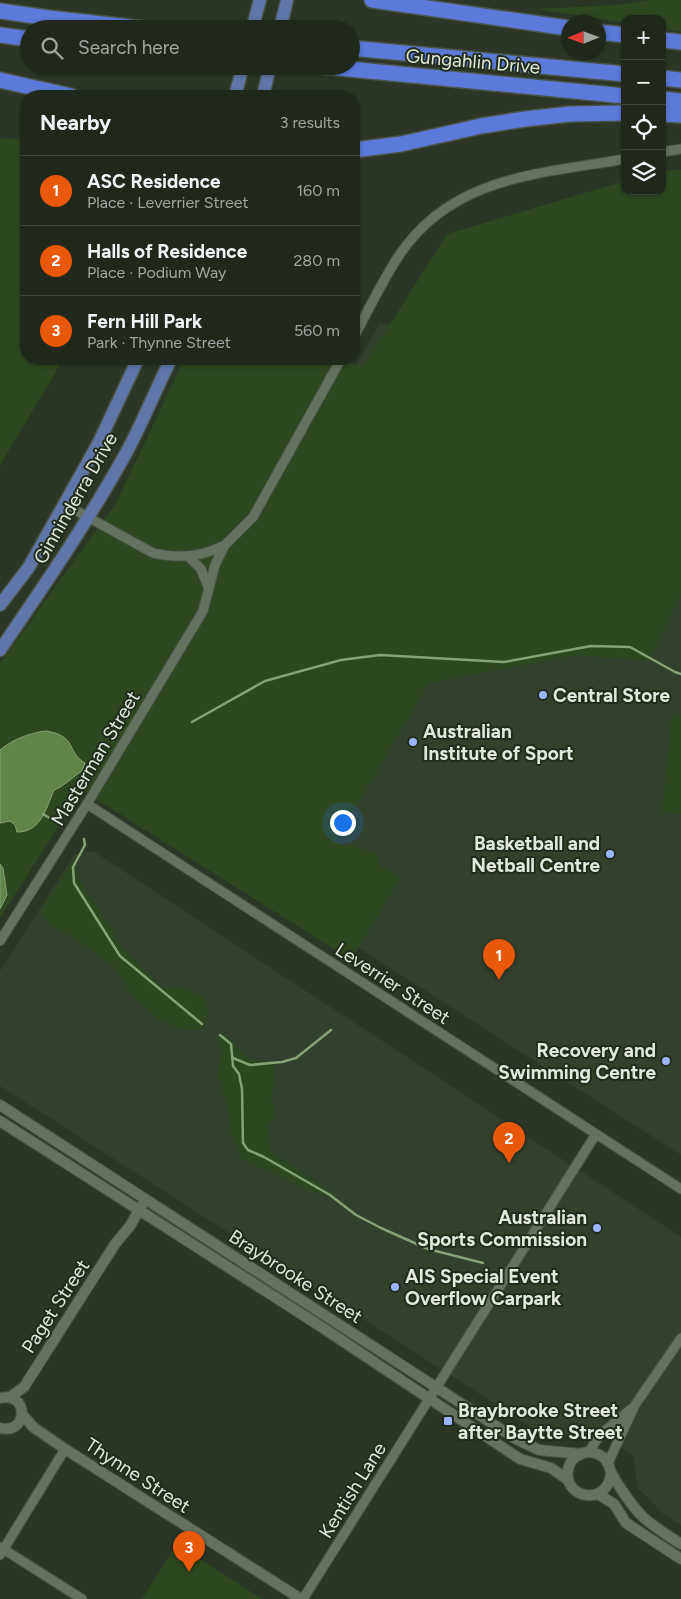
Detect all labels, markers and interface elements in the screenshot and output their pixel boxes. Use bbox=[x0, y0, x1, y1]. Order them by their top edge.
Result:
north arrow bbox=[561, 15, 606, 60]
map controls bbox=[621, 15, 666, 195]
button: + bbox=[621, 15, 666, 60]
search box bbox=[20, 20, 360, 75]
icon: search bbox=[38, 34, 66, 62]
text: Search here bbox=[78, 36, 180, 59]
street label: Gungahlin Drive bbox=[405, 44, 541, 79]
button: − bbox=[621, 60, 666, 105]
button: locate bbox=[621, 105, 666, 150]
text: Nearby bbox=[40, 110, 111, 135]
text: 3 results bbox=[280, 113, 340, 132]
button: layers bbox=[621, 150, 666, 195]
text: ASC Residence bbox=[87, 170, 221, 193]
text: 1 bbox=[53, 181, 59, 200]
text: 160 m bbox=[297, 181, 340, 200]
text: Place · Leverrier Street bbox=[87, 193, 248, 212]
text: Halls of Residence bbox=[87, 240, 247, 263]
text: 2 bbox=[51, 251, 61, 270]
text: 280 m bbox=[293, 251, 340, 270]
text: Place · Podium Way bbox=[87, 263, 226, 282]
text: Fern Hill Park bbox=[87, 310, 202, 333]
text: 3 bbox=[52, 321, 60, 340]
text: 560 m bbox=[294, 321, 340, 340]
text: Park · Thynne Street bbox=[87, 333, 231, 352]
street label: Ginninderra Drive bbox=[29, 429, 122, 568]
place label: Central Store bbox=[553, 684, 670, 707]
street label: Masterman Street bbox=[46, 687, 145, 830]
marker: Central Store bbox=[537, 689, 549, 701]
place label: Australian Institute of Sport bbox=[423, 720, 574, 765]
marker: Australian Institute of Sport bbox=[407, 736, 419, 748]
your location bbox=[330, 810, 356, 836]
place label: Basketball and Netball Centre bbox=[471, 832, 600, 877]
marker: Basketball and Netball Centre bbox=[604, 848, 616, 860]
street label: Leverrier Street bbox=[331, 938, 454, 1029]
pin: 1 bbox=[483, 939, 515, 980]
place label: Recovery and Swimming Centre bbox=[498, 1039, 656, 1084]
marker: Recovery and Swimming Centre bbox=[660, 1055, 672, 1067]
pin: 2 bbox=[493, 1122, 525, 1163]
place label: Australian Sports Commission bbox=[417, 1206, 587, 1251]
marker: Australian Sports Commission bbox=[591, 1222, 603, 1234]
street label: Braybrooke Street bbox=[225, 1225, 367, 1328]
street label: Paget Street bbox=[17, 1255, 94, 1357]
place label: AIS Special Event Overflow Carpark bbox=[405, 1265, 562, 1310]
marker: AIS Special Event Overflow Carpark bbox=[389, 1281, 401, 1293]
place label: Braybrooke Street after Baytte Street bbox=[458, 1399, 623, 1444]
marker: Braybrooke Street after Baytte Street bbox=[442, 1415, 454, 1427]
street label: Thynne Street bbox=[81, 1433, 194, 1518]
street label: Kentish Lane bbox=[314, 1438, 391, 1542]
pin: 3 bbox=[173, 1531, 205, 1572]

